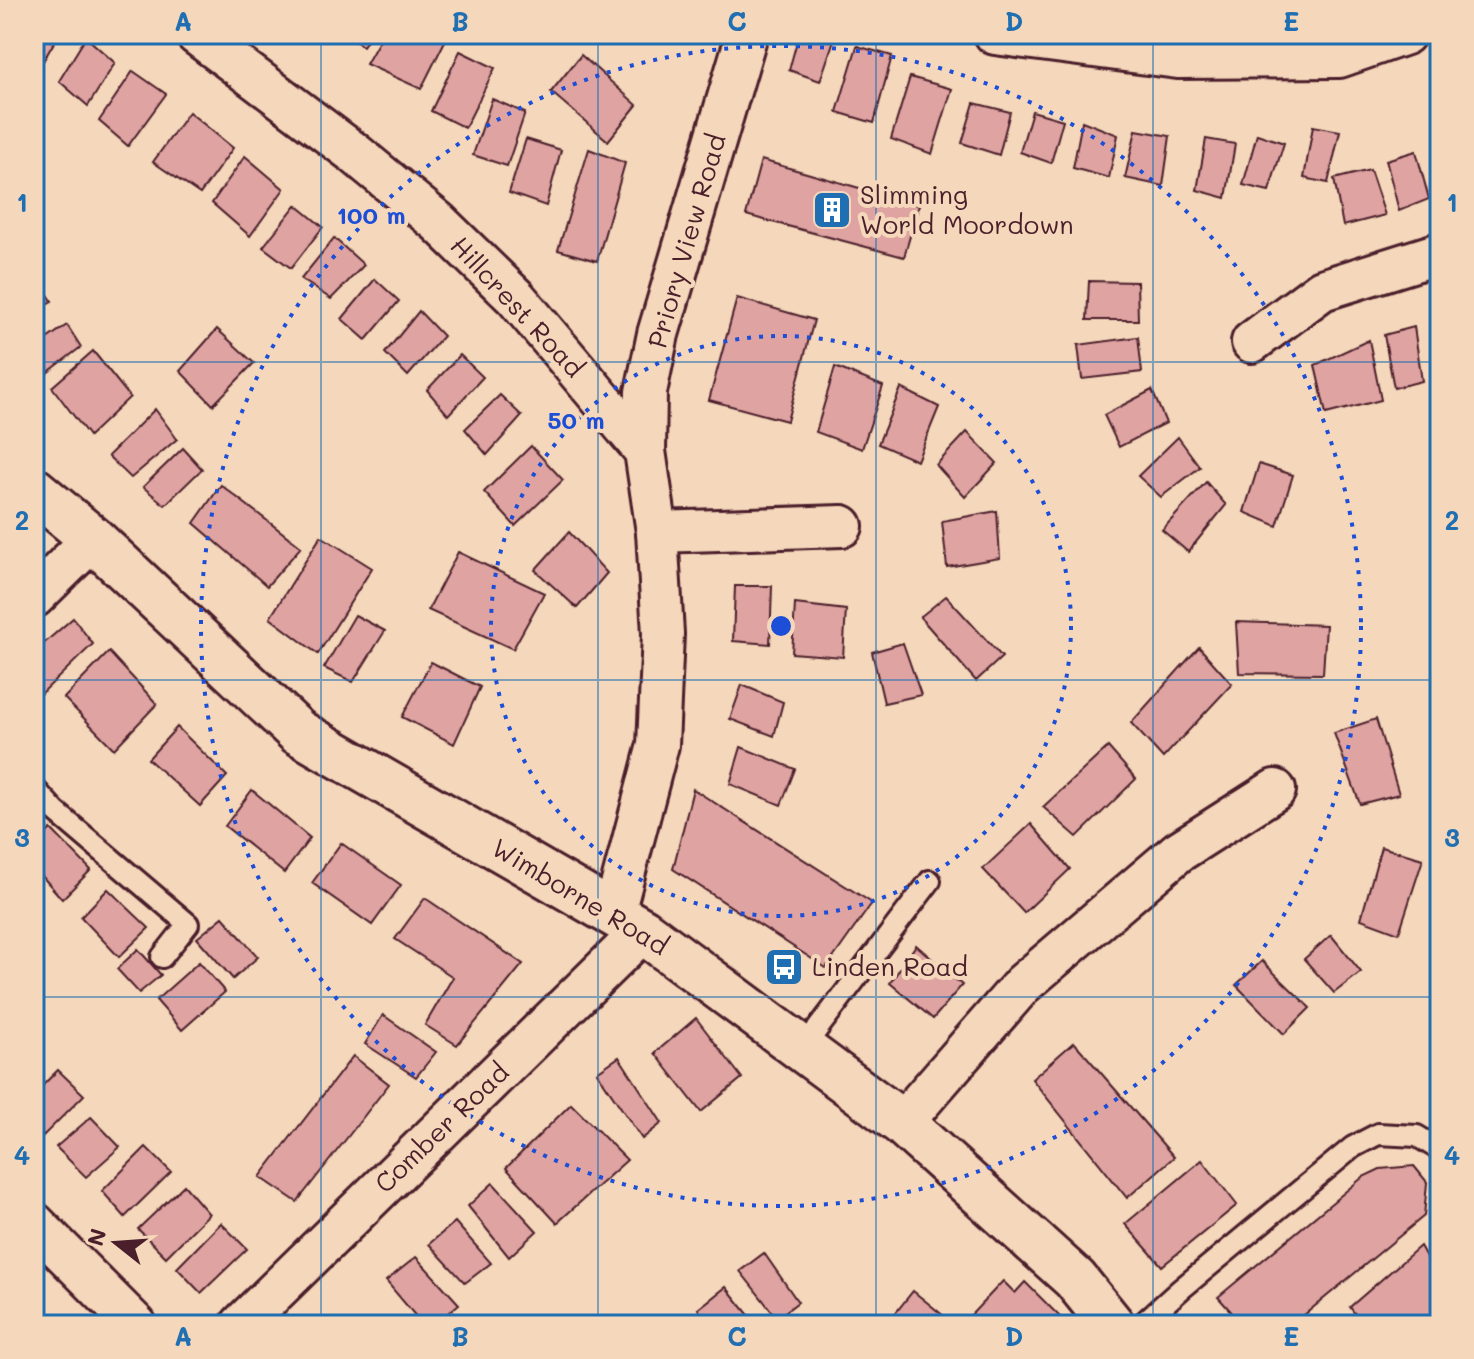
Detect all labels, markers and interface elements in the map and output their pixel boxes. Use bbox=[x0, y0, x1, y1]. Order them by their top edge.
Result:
text: A bbox=[174, 4, 192, 38]
text: B bbox=[451, 4, 469, 38]
text: C bbox=[727, 4, 747, 38]
text: D bbox=[1005, 4, 1023, 38]
text: E bbox=[1283, 4, 1299, 38]
street label: Priory View Road bbox=[639, 130, 733, 352]
place label: Slimming World Moordown bbox=[860, 177, 1074, 241]
text: 1 bbox=[16, 185, 28, 219]
text: 1 bbox=[1446, 185, 1458, 219]
building icon: Slimming World Moordown bbox=[811, 189, 853, 231]
text: 100 m bbox=[336, 199, 406, 230]
street label: Hillcrest Road bbox=[444, 228, 592, 384]
text: 50 m bbox=[547, 404, 605, 435]
text: 2 bbox=[15, 503, 29, 537]
text: 2 bbox=[1445, 503, 1459, 537]
centre of rings bbox=[767, 612, 795, 640]
text: 3 bbox=[14, 820, 30, 854]
text: 3 bbox=[1444, 820, 1460, 854]
street label: Wimborne Road bbox=[486, 830, 675, 962]
bus stop icon: Linden Road bbox=[763, 946, 805, 988]
place label: Linden Road bbox=[812, 949, 968, 983]
street label: Comber Road bbox=[367, 1055, 516, 1200]
text: 4 bbox=[14, 1138, 30, 1172]
text: 4 bbox=[1444, 1138, 1460, 1172]
north arrow bbox=[76, 1203, 156, 1283]
text: N bbox=[80, 1225, 113, 1249]
text: A bbox=[174, 1319, 192, 1353]
text: B bbox=[451, 1319, 469, 1353]
text: C bbox=[727, 1319, 747, 1353]
text: D bbox=[1005, 1319, 1023, 1353]
text: E bbox=[1283, 1319, 1299, 1353]

